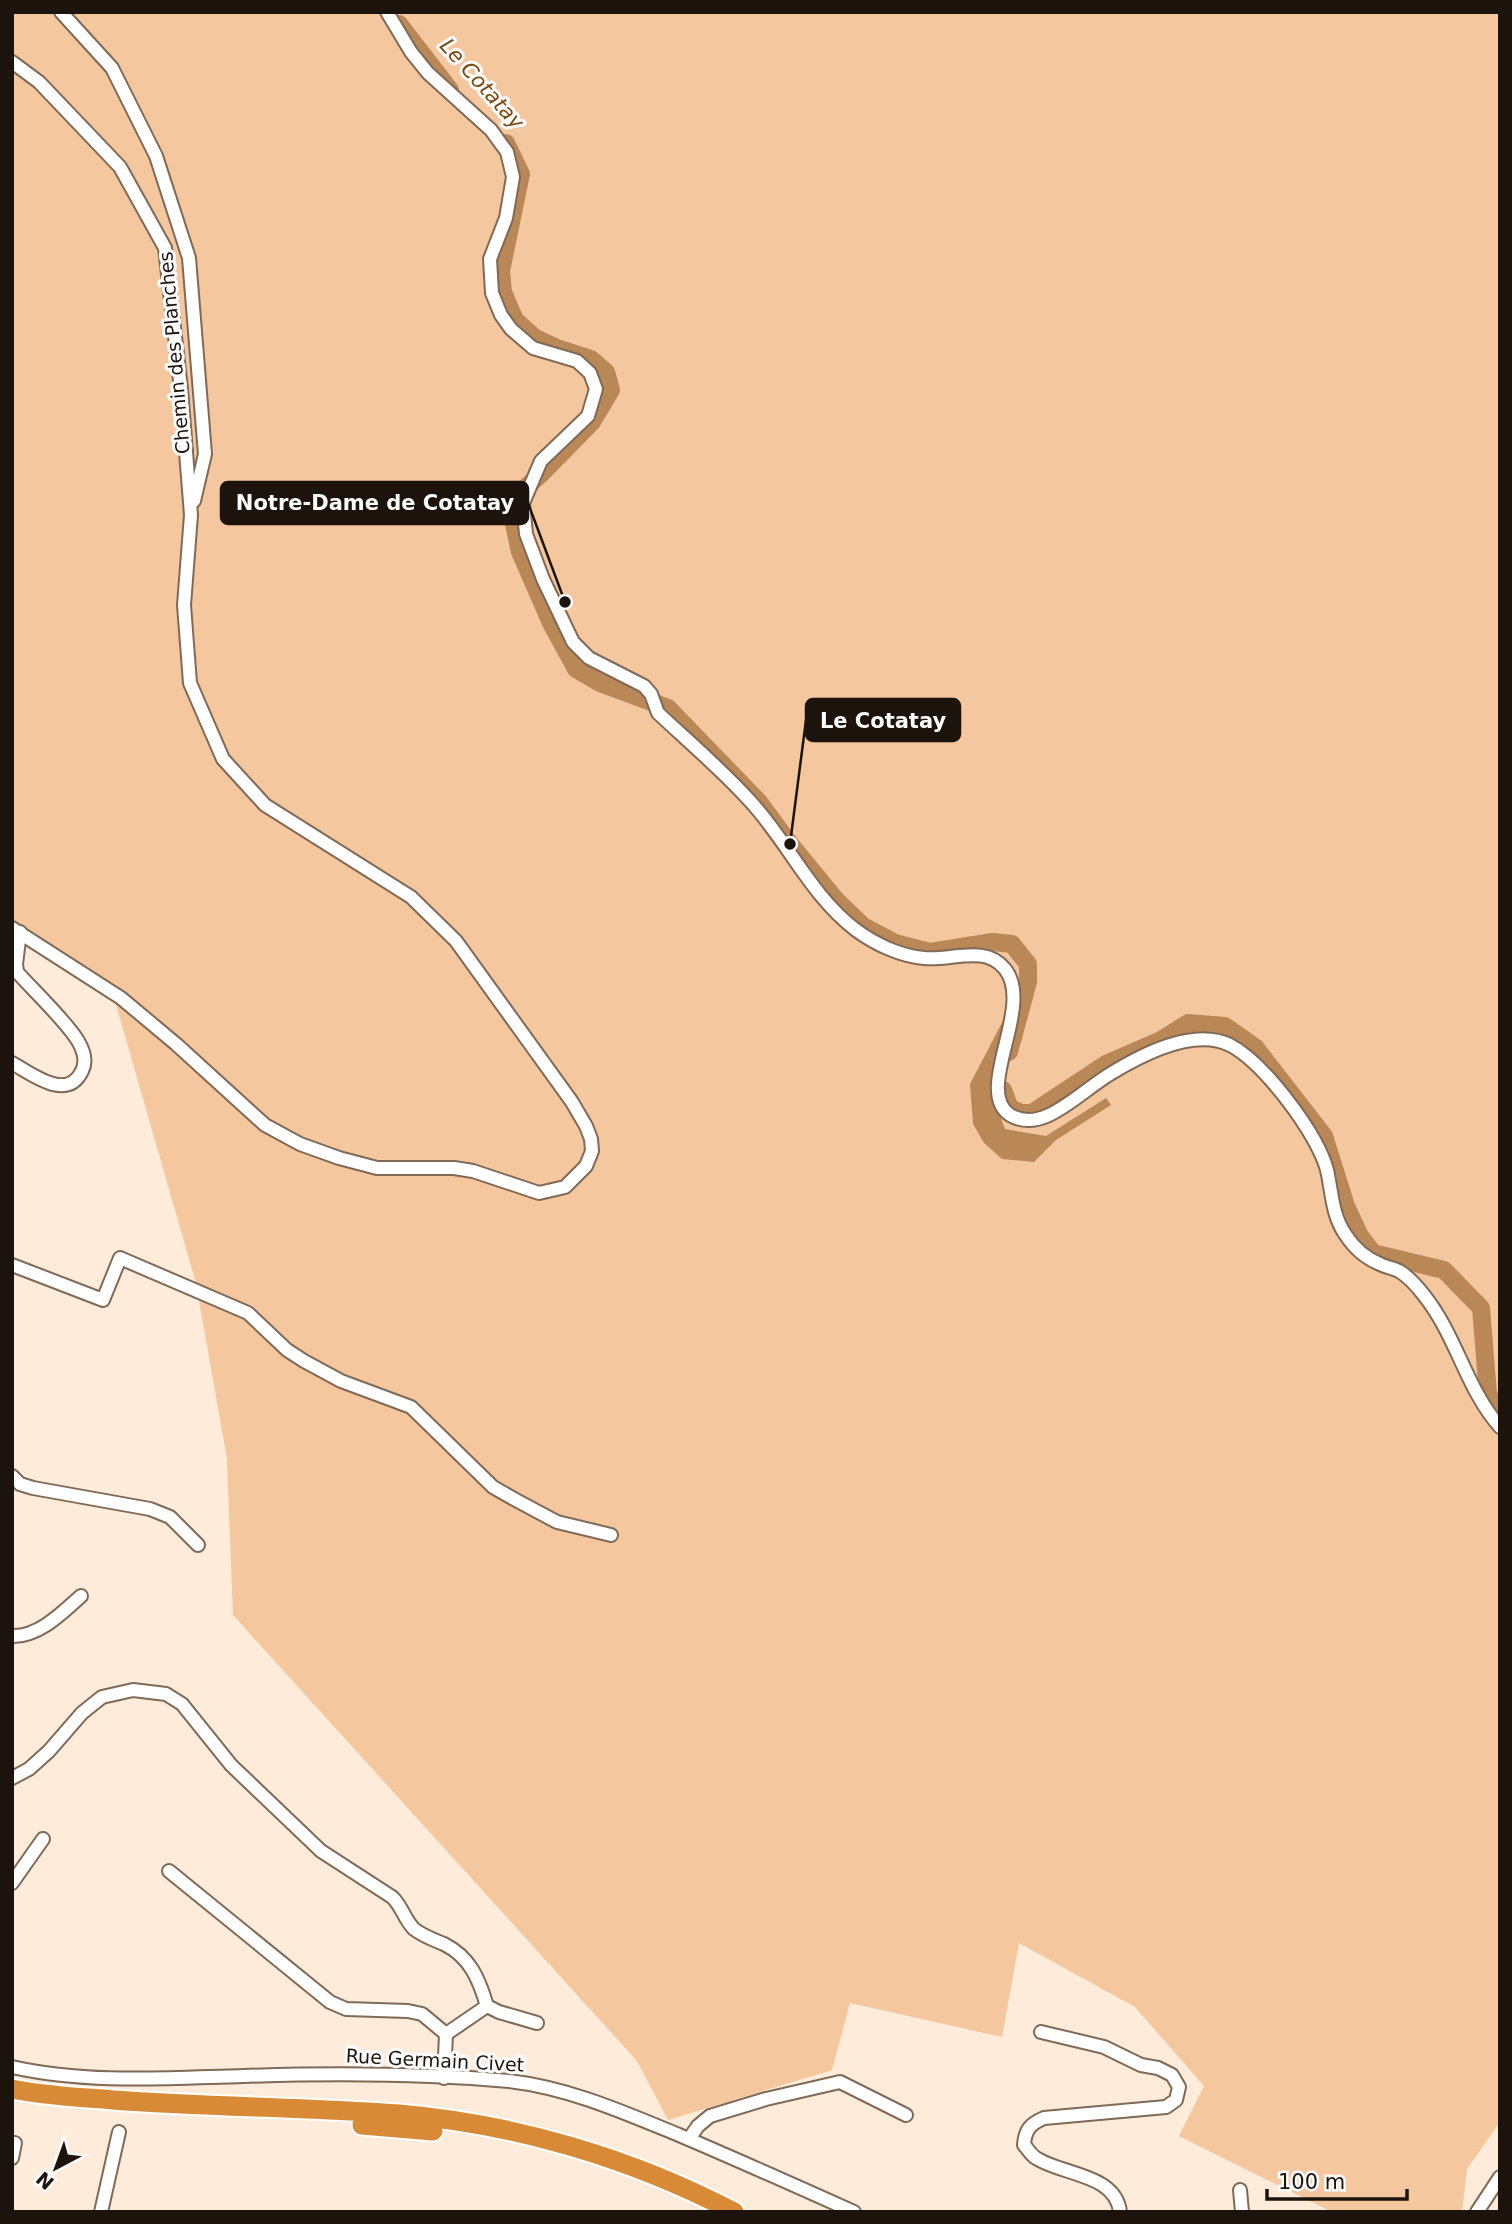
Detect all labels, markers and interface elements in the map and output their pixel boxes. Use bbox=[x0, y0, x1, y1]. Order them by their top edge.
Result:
water label: Le Cotatay bbox=[435, 34, 529, 135]
street label: Chemin des Planches bbox=[154, 251, 194, 455]
callout: Notre-Dame de Cotatay bbox=[221, 482, 528, 524]
text: Notre-Dame de Cotatay bbox=[236, 491, 514, 515]
callout: Le Cotatay bbox=[806, 699, 960, 741]
text: Le Cotatay bbox=[820, 709, 946, 733]
street label: Rue Germain Civet bbox=[345, 2044, 525, 2076]
north arrow bbox=[21, 2133, 91, 2203]
scale bar bbox=[1267, 2158, 1407, 2202]
text: N bbox=[32, 2167, 58, 2194]
text: 100 m bbox=[1278, 2170, 1345, 2194]

